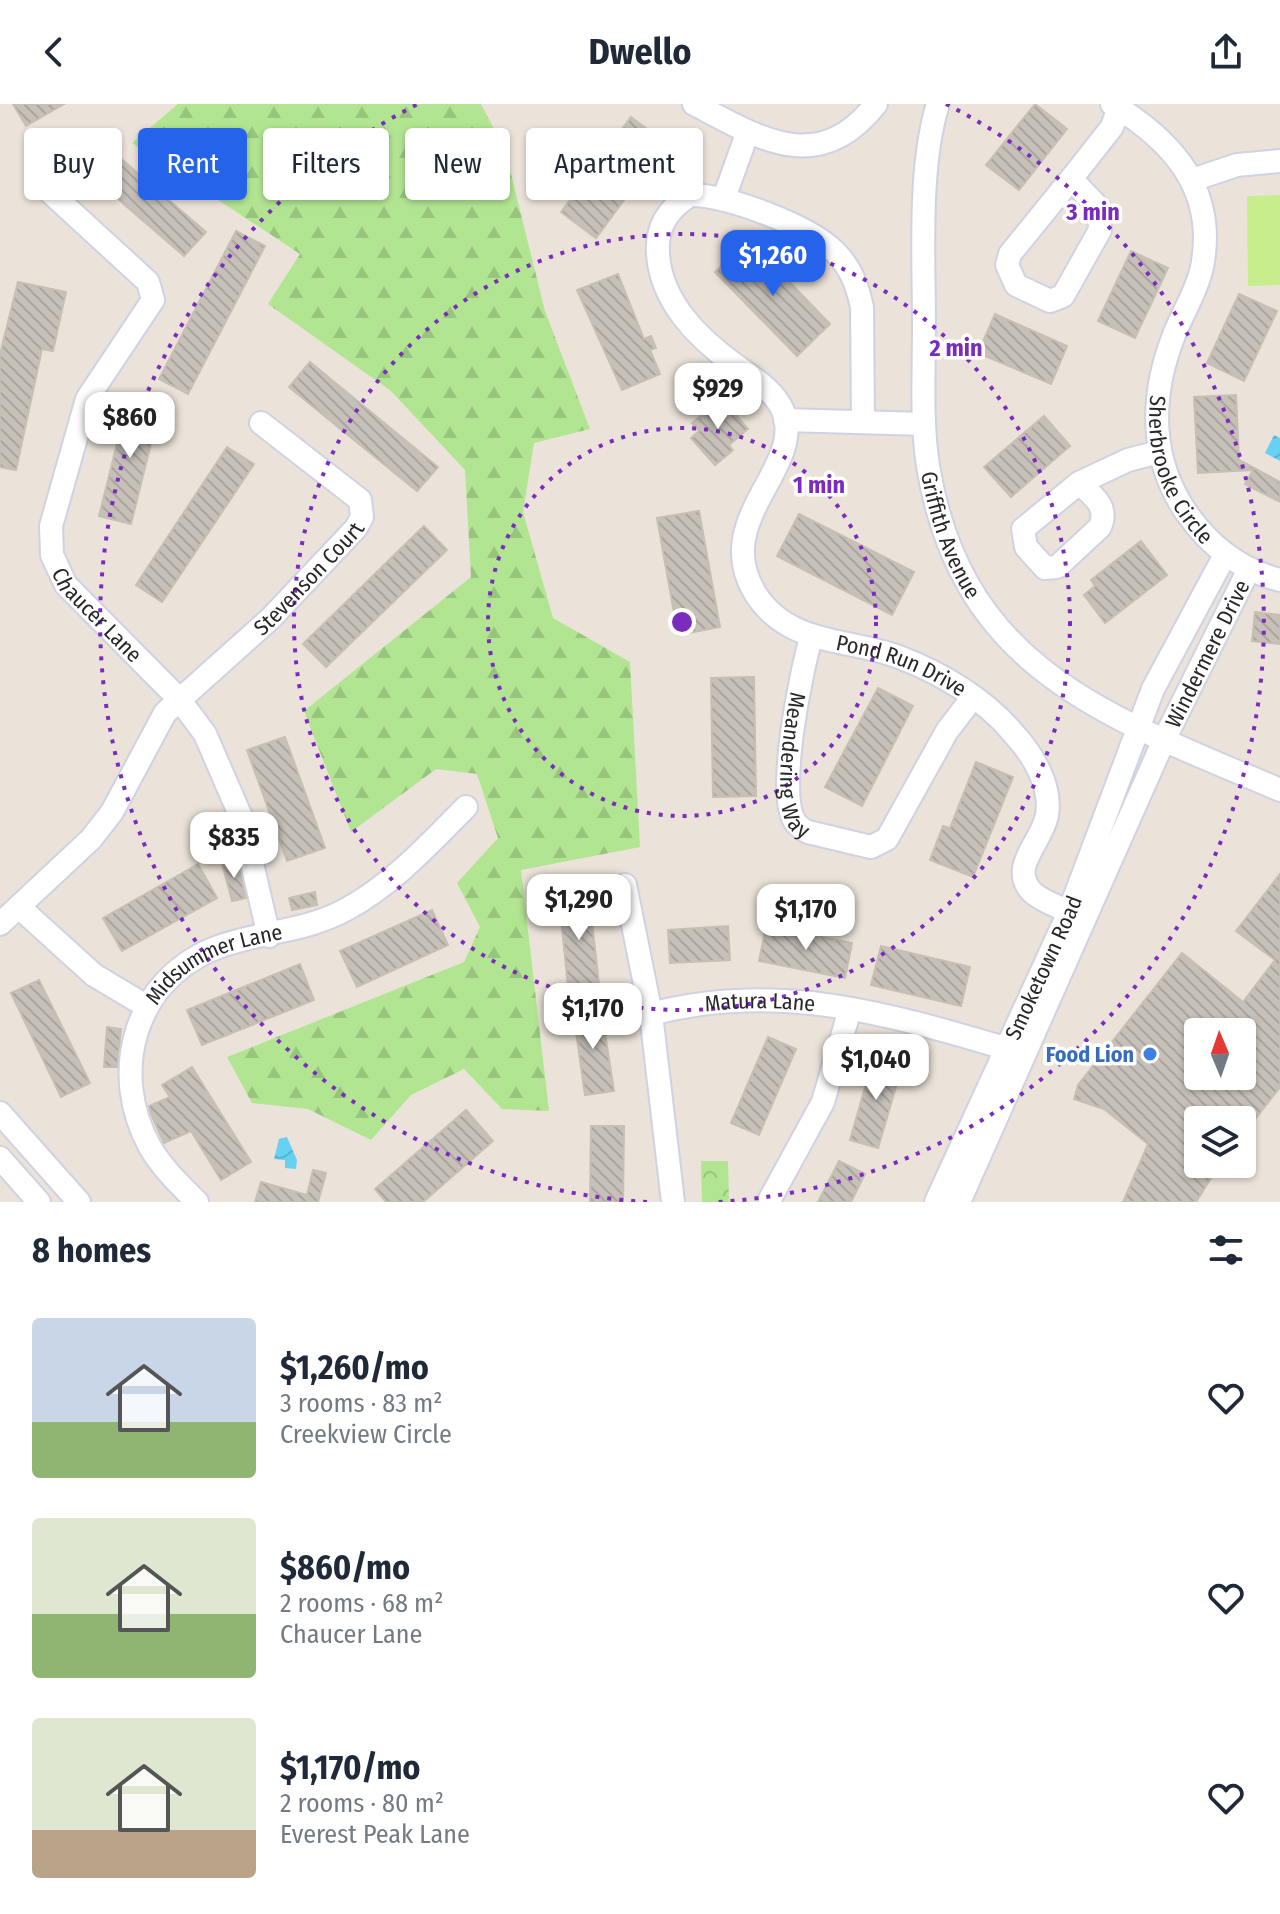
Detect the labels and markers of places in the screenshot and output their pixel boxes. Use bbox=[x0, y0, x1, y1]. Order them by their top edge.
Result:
pin: $1,260 bbox=[708, 230, 838, 298]
pin: $929 bbox=[671, 363, 765, 431]
pin: $860 bbox=[83, 392, 177, 460]
centre of rings bbox=[668, 608, 696, 636]
pin: $835 bbox=[187, 812, 281, 880]
pin: $1,290 bbox=[514, 874, 644, 942]
pin: $1,170 bbox=[741, 884, 871, 952]
pin: $1,170 bbox=[528, 983, 658, 1051]
pin: $1,040 bbox=[811, 1034, 941, 1102]
place label: Food Lion bbox=[1046, 1041, 1134, 1068]
marker: Food Lion bbox=[1141, 1045, 1159, 1063]

